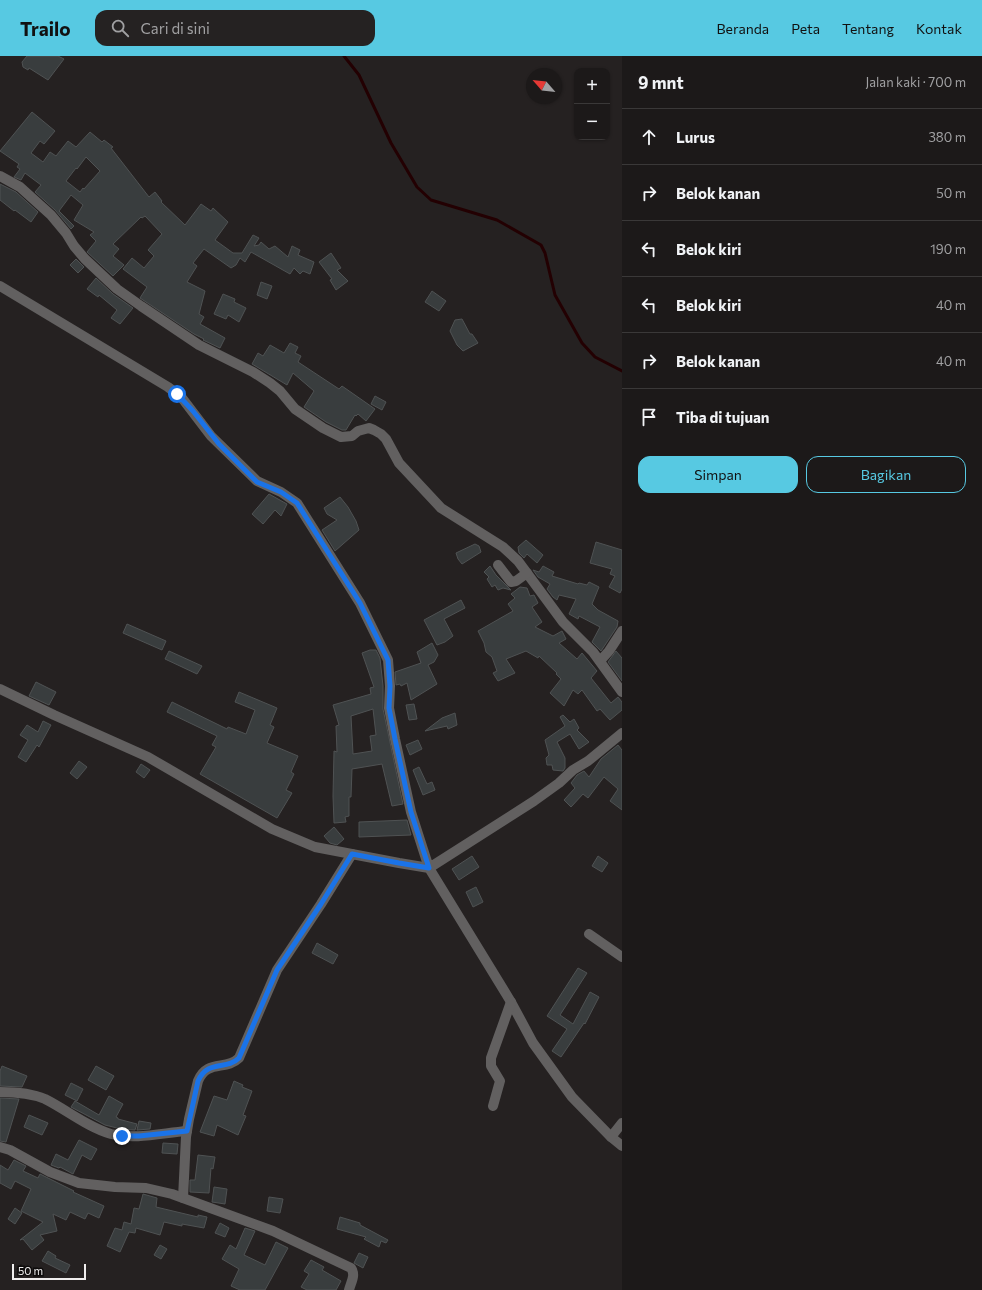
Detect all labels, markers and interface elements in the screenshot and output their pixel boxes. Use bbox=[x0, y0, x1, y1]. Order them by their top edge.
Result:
search box bbox=[95, 10, 375, 46]
text: Trailo bbox=[20, 17, 71, 40]
icon: search bbox=[109, 17, 131, 39]
text: Cari di sini bbox=[141, 19, 210, 37]
text: Beranda bbox=[717, 20, 769, 37]
text: Peta bbox=[791, 20, 820, 37]
text: Tentang bbox=[842, 20, 894, 37]
text: Kontak bbox=[916, 20, 962, 37]
north arrow bbox=[526, 68, 562, 104]
map controls bbox=[574, 68, 610, 140]
button: + bbox=[574, 68, 610, 104]
text: 9 mnt bbox=[638, 72, 684, 93]
text: Jalan kaki · 700 m bbox=[865, 74, 966, 90]
button: − bbox=[574, 104, 610, 140]
icon: ahead bbox=[638, 126, 660, 148]
text: Lurus bbox=[676, 128, 715, 146]
text: 380 m bbox=[928, 129, 966, 145]
icon: right bbox=[638, 182, 660, 204]
text: Belok kanan bbox=[676, 184, 760, 202]
text: 50 m bbox=[936, 185, 966, 201]
icon: left bbox=[638, 238, 660, 260]
text: Belok kiri bbox=[676, 240, 742, 258]
text: 190 m bbox=[930, 241, 966, 257]
icon: left bbox=[638, 294, 660, 316]
text: Belok kiri bbox=[676, 296, 742, 314]
text: 40 m bbox=[936, 297, 966, 313]
icon: right bbox=[638, 350, 660, 372]
text: Belok kanan bbox=[676, 352, 760, 370]
text: 40 m bbox=[936, 353, 966, 369]
route start bbox=[168, 385, 186, 403]
icon: arrive bbox=[638, 406, 660, 428]
text: Tiba di tujuan bbox=[676, 408, 770, 426]
button: Simpan bbox=[638, 456, 798, 493]
button: Bagikan bbox=[806, 456, 966, 493]
route end bbox=[113, 1127, 131, 1145]
scale bar bbox=[12, 1262, 86, 1281]
text: 50 m bbox=[18, 1264, 43, 1277]

